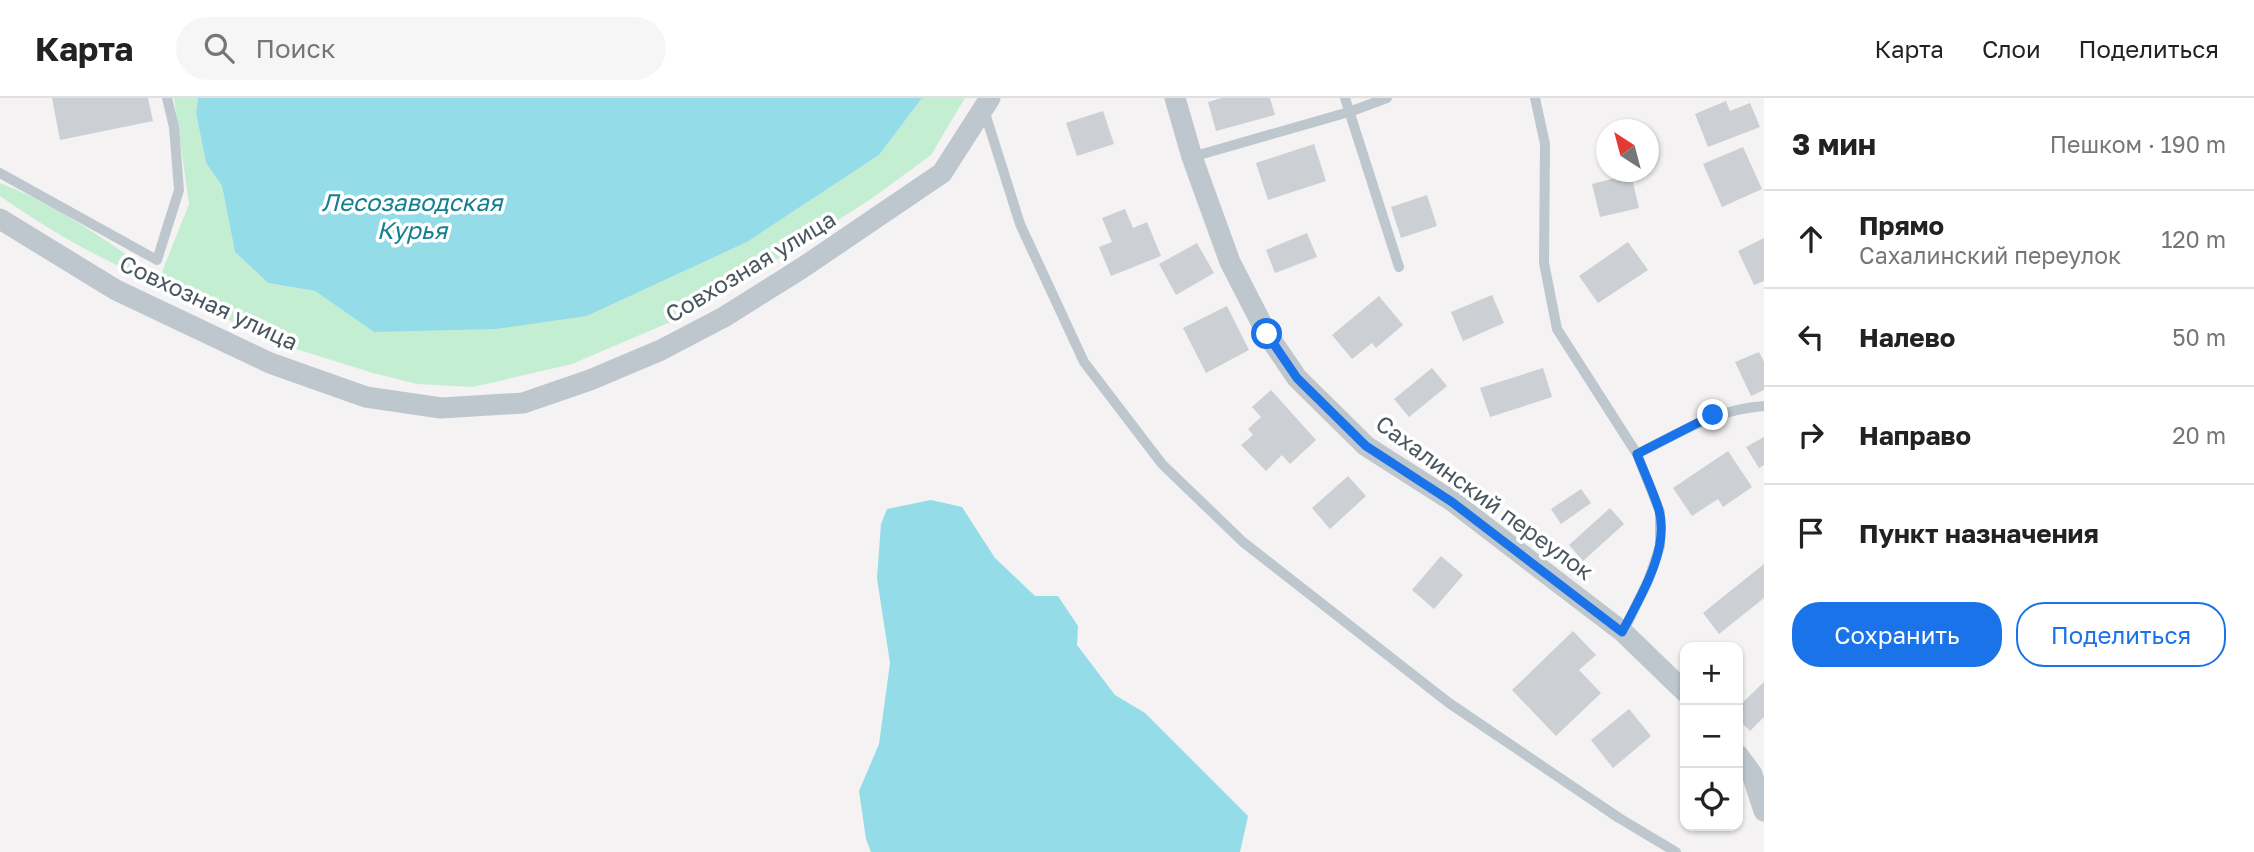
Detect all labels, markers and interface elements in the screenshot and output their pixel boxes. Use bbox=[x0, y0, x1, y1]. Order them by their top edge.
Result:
search box bbox=[176, 17, 666, 80]
text: Карта bbox=[35, 29, 134, 68]
icon: search bbox=[200, 29, 238, 67]
text: Поиск bbox=[256, 33, 336, 64]
text: Карта bbox=[1874, 34, 1944, 63]
text: Слои bbox=[1982, 34, 2041, 63]
text: Поделиться bbox=[2079, 34, 2219, 63]
north arrow bbox=[1596, 119, 1659, 182]
text: 3 мин bbox=[1792, 126, 1876, 162]
text: Пешком · 190 m bbox=[2050, 130, 2226, 158]
water label: Лесозаводская Курья bbox=[322, 187, 504, 245]
street label: Совхозная улица bbox=[660, 204, 840, 328]
text: Прямо bbox=[1859, 210, 1944, 241]
icon: ahead bbox=[1792, 220, 1830, 258]
text: 120 m bbox=[2161, 225, 2226, 253]
text: Сахалинский переулок bbox=[1859, 241, 2121, 269]
street label: Совхозная улица bbox=[115, 248, 303, 356]
route start bbox=[1251, 318, 1282, 349]
icon: left bbox=[1792, 318, 1830, 356]
text: Налево bbox=[1859, 322, 1955, 353]
text: 50 m bbox=[2172, 323, 2226, 351]
route end bbox=[1697, 399, 1728, 430]
street label: Сахалинский переулок bbox=[1371, 409, 1599, 585]
icon: right bbox=[1792, 416, 1830, 454]
text: Направо bbox=[1859, 420, 1971, 451]
text: 20 m bbox=[2172, 421, 2226, 449]
icon: arrive bbox=[1792, 514, 1830, 552]
text: Пункт назначения bbox=[1859, 518, 2099, 549]
button: Сохранить bbox=[1792, 602, 2002, 667]
button: Поделиться bbox=[2016, 602, 2226, 667]
map controls bbox=[1680, 642, 1743, 831]
button: + bbox=[1680, 642, 1743, 705]
button: − bbox=[1680, 705, 1743, 768]
button: locate bbox=[1680, 768, 1743, 831]

